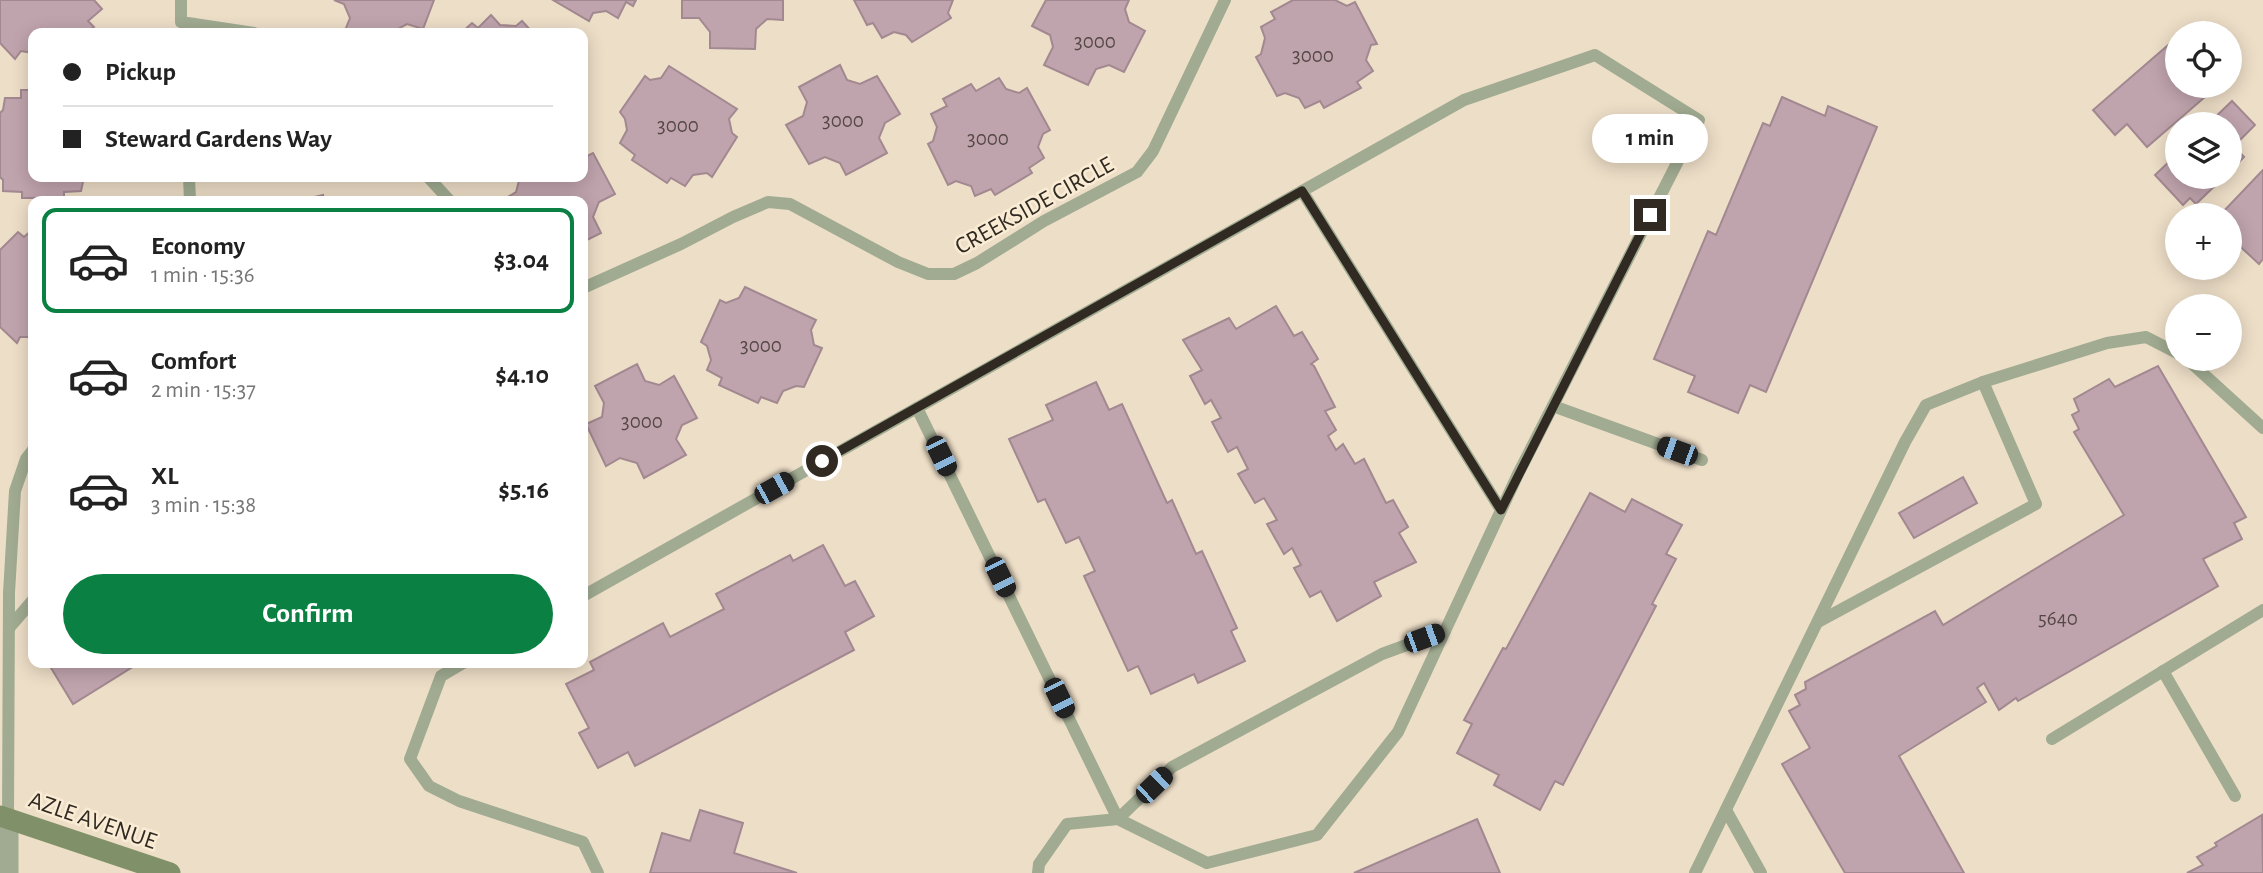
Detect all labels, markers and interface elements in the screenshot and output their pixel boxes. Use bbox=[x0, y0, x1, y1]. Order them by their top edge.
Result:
map controls bbox=[2165, 21, 2242, 371]
button: locate bbox=[2165, 21, 2242, 98]
house number: 3000 bbox=[1074, 31, 1116, 52]
house number: 3000 bbox=[1292, 45, 1334, 66]
text: Pickup bbox=[105, 59, 176, 85]
house number: 3000 bbox=[822, 110, 864, 131]
button: layers bbox=[2165, 112, 2242, 189]
callout: 1 min bbox=[1592, 114, 1708, 162]
house number: 3000 bbox=[657, 115, 699, 136]
text: Steward Gardens Way bbox=[105, 126, 332, 152]
text: 1 min bbox=[1626, 127, 1674, 150]
house number: 3000 bbox=[967, 128, 1009, 149]
street label: CREEKSIDE CIRCLE bbox=[951, 152, 1118, 259]
route end bbox=[1634, 199, 1666, 231]
button: + bbox=[2165, 203, 2242, 280]
icon: car bbox=[67, 229, 130, 292]
text: Economy bbox=[151, 233, 245, 259]
text: $3.04 bbox=[494, 247, 549, 273]
text: 1 min · 15:36 bbox=[151, 264, 254, 287]
button: − bbox=[2165, 294, 2242, 371]
house number: 3000 bbox=[740, 335, 782, 356]
icon: car bbox=[67, 344, 130, 407]
text: Comfort bbox=[151, 348, 236, 374]
text: $4.10 bbox=[495, 362, 549, 388]
text: 2 min · 15:37 bbox=[151, 379, 256, 402]
house number: 3000 bbox=[621, 411, 663, 432]
car bbox=[923, 433, 960, 479]
car bbox=[1654, 434, 1701, 468]
route start bbox=[806, 445, 838, 477]
icon: car bbox=[67, 459, 130, 522]
text: XL bbox=[151, 463, 178, 489]
car bbox=[751, 469, 798, 507]
text: $5.16 bbox=[498, 477, 549, 503]
text: 3 min · 15:38 bbox=[151, 494, 256, 517]
car bbox=[982, 554, 1019, 600]
button: Confirm bbox=[63, 574, 553, 654]
house number: 5640 bbox=[2038, 608, 2078, 629]
car bbox=[1401, 621, 1448, 655]
car bbox=[1041, 675, 1078, 721]
car bbox=[1132, 763, 1177, 807]
street label: AZLE AVENUE bbox=[26, 788, 160, 854]

